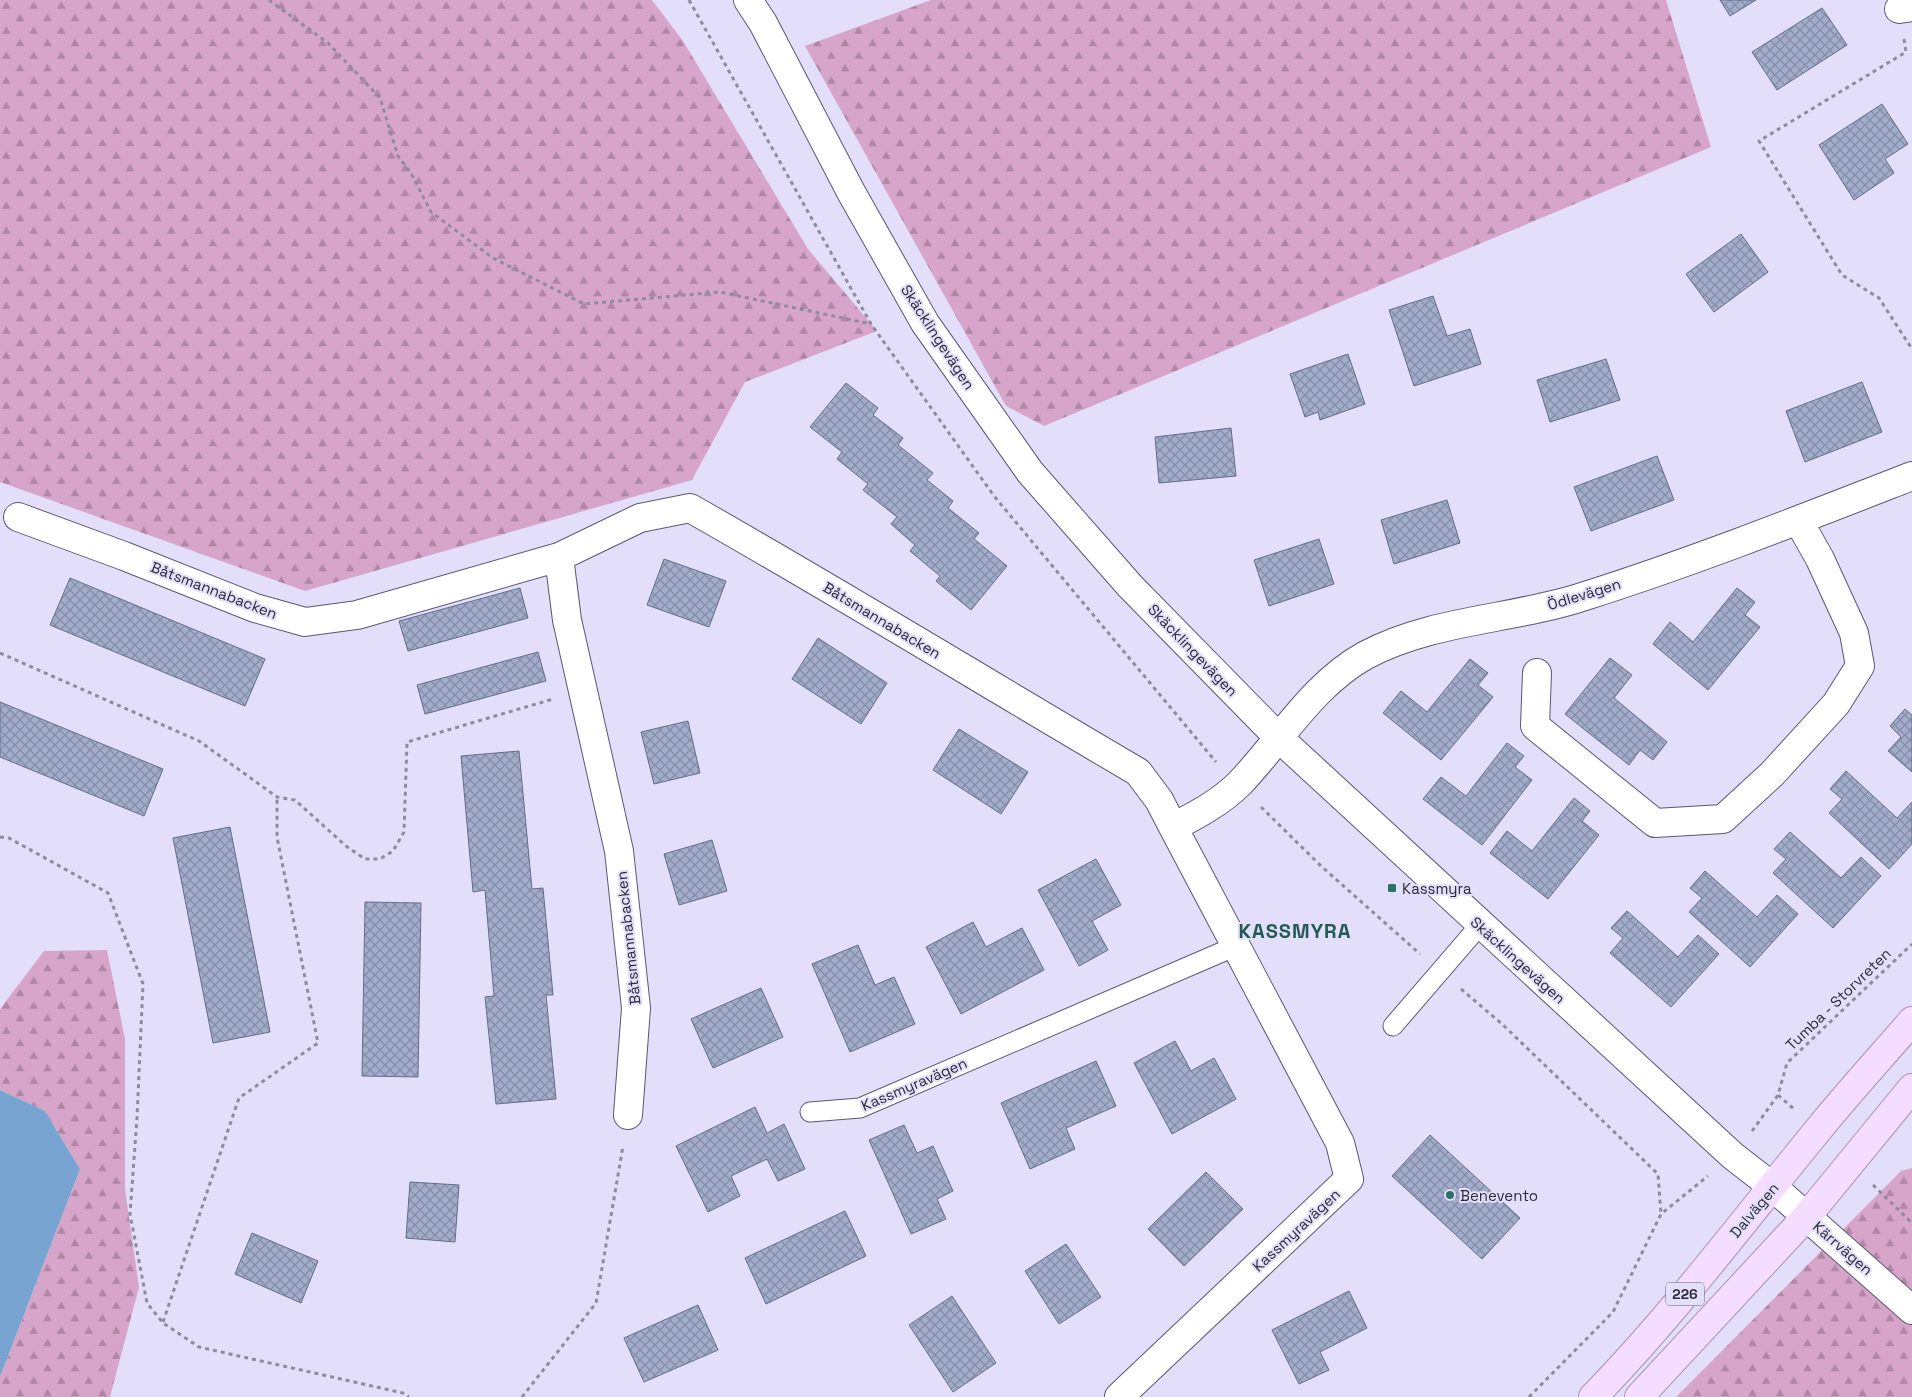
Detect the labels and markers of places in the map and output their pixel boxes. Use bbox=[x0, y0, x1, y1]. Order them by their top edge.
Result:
place label: Kassmyra bbox=[1402, 879, 1472, 898]
marker: Kassmyra bbox=[1386, 882, 1398, 894]
place label: Benevento bbox=[1460, 1186, 1538, 1205]
marker: Benevento bbox=[1444, 1189, 1456, 1201]

